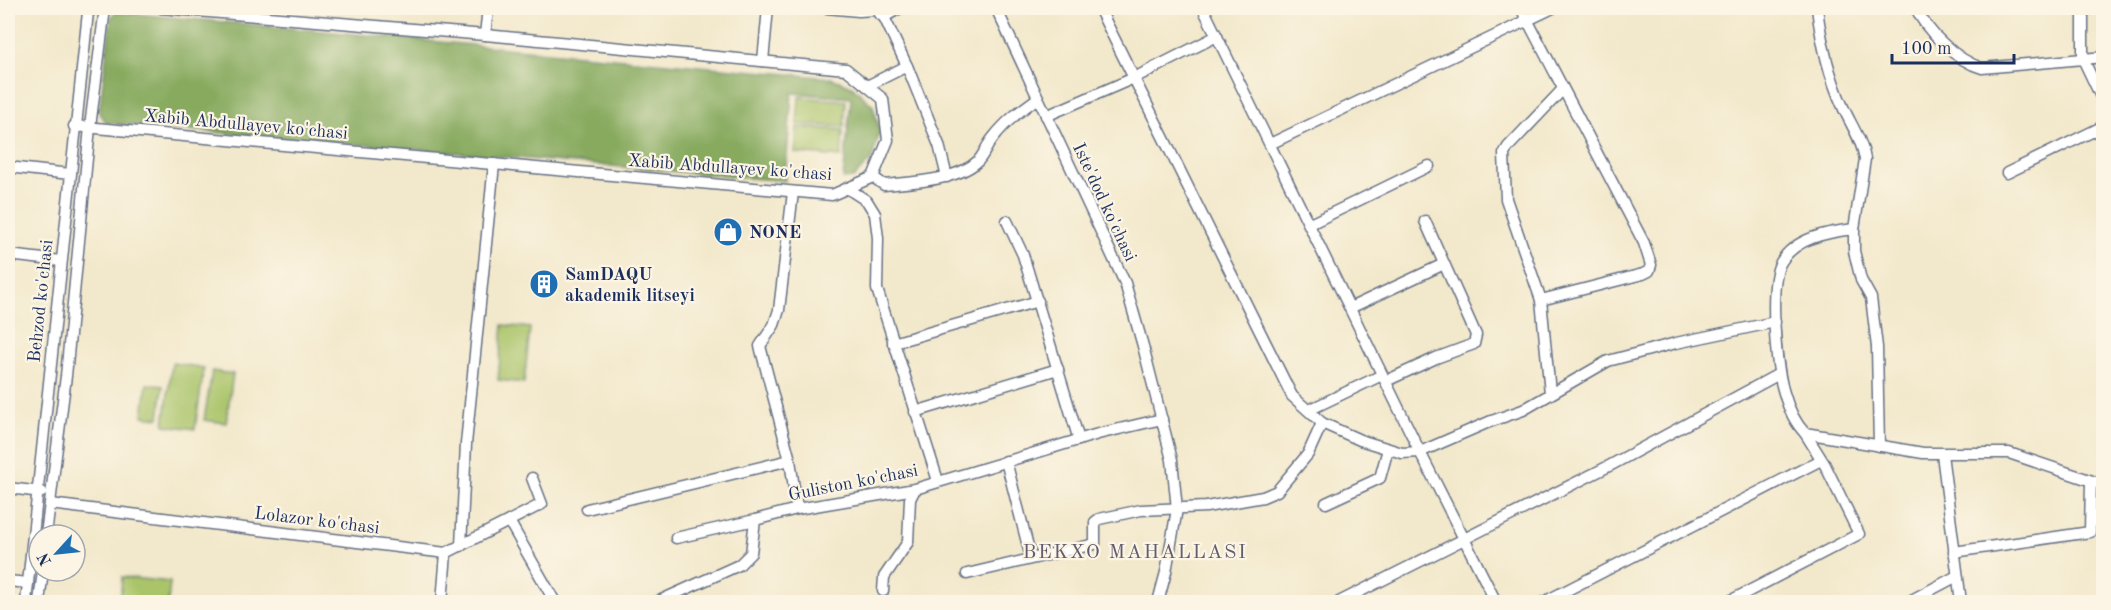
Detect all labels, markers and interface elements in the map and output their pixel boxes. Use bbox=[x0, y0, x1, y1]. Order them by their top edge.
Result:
scale bar bbox=[1892, 27, 2014, 65]
text: 100 m bbox=[1901, 40, 1952, 58]
street label: Xabib Abdullayev ko'chasi bbox=[143, 107, 349, 143]
street label: Iste'dod ko'chasi bbox=[1069, 140, 1139, 265]
street label: Xabib Abdullayev ko'chasi bbox=[627, 152, 833, 184]
shop icon: NONE bbox=[712, 216, 744, 248]
place label: NONE bbox=[749, 224, 801, 242]
street label: Behzod ko'chasi bbox=[26, 239, 56, 364]
place label: SamDAQU akademik litseyi bbox=[565, 266, 695, 305]
building icon: SamDAQU akademik litseyi bbox=[528, 268, 560, 300]
street label: Guliston ko'chasi bbox=[787, 462, 920, 504]
street label: Lolazor ko'chasi bbox=[253, 504, 381, 538]
north arrow bbox=[27, 523, 87, 583]
district label: BEKXO MAHALLASI bbox=[1023, 543, 1247, 563]
text: N bbox=[35, 549, 55, 568]

